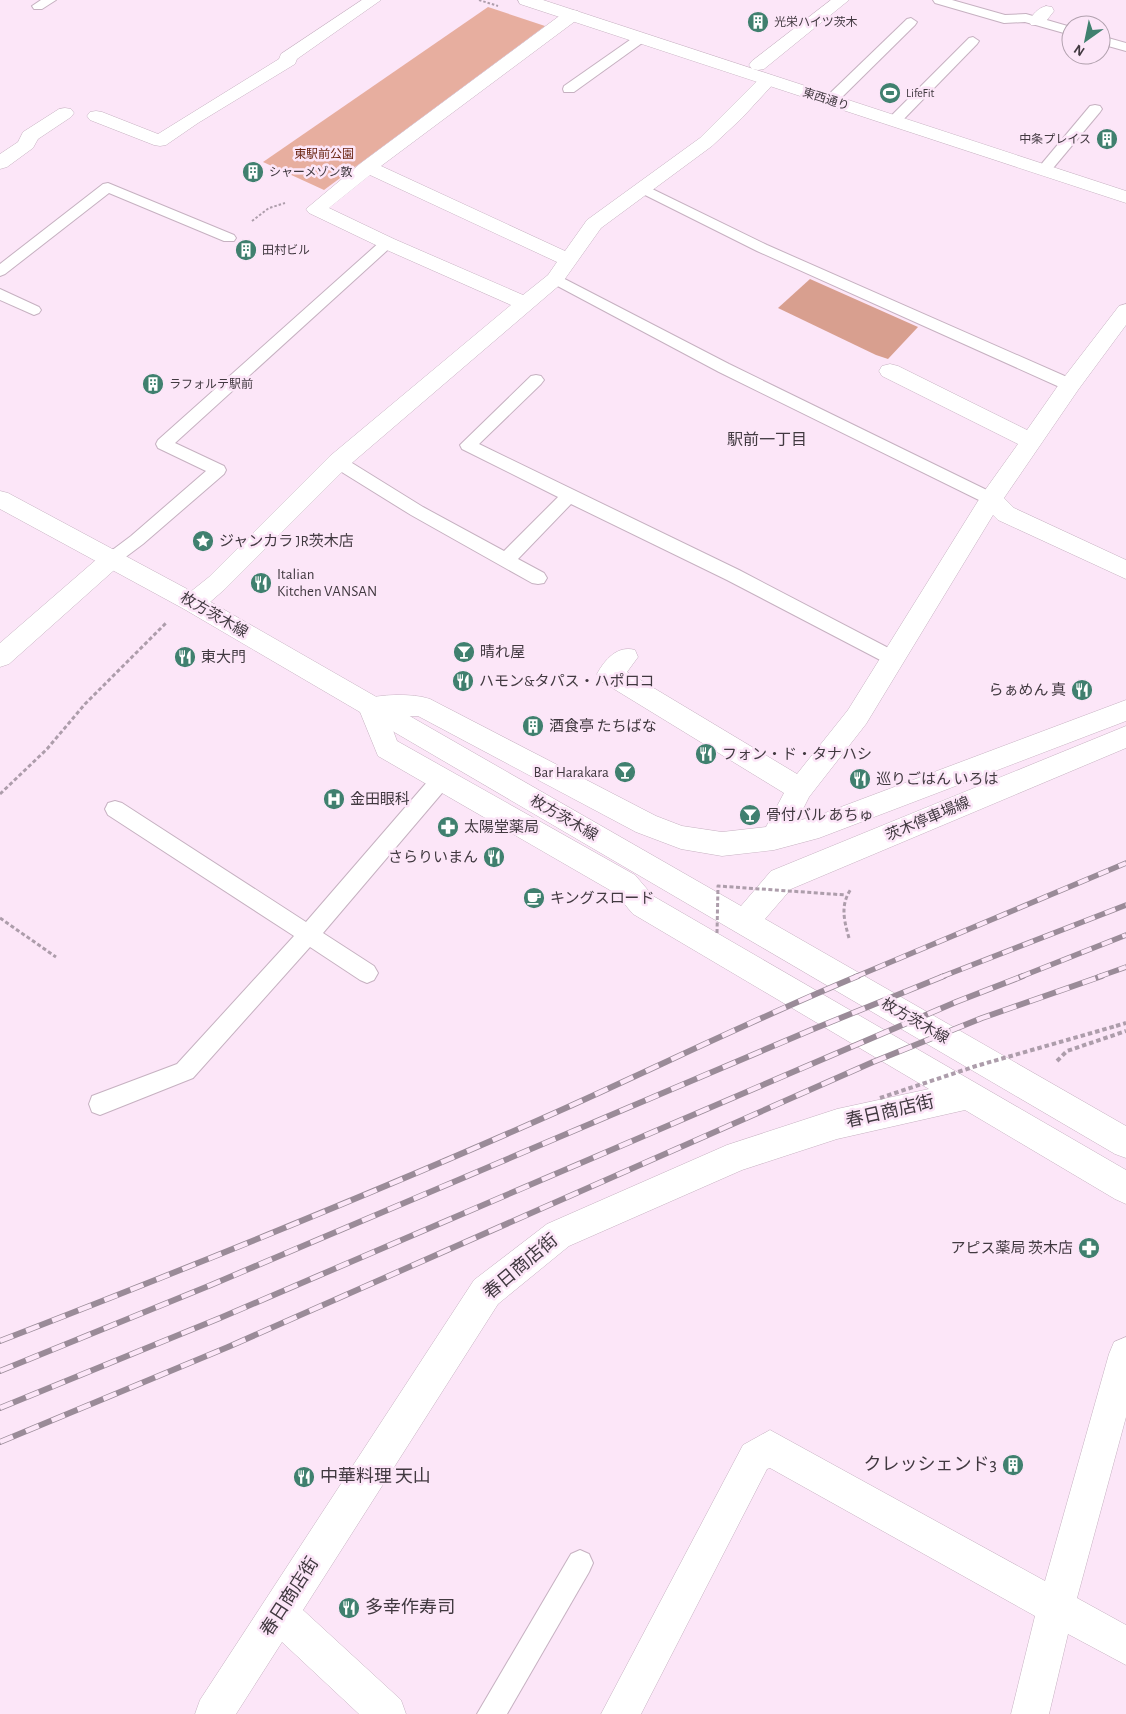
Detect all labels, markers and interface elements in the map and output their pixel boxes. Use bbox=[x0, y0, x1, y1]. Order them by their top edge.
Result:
building icon: 光栄ハイツ茨木 bbox=[746, 10, 770, 34]
place label: 光栄ハイツ茨木 bbox=[774, 15, 858, 28]
north arrow bbox=[1061, 15, 1111, 65]
text: N bbox=[1072, 42, 1087, 59]
sports icon: LifeFit bbox=[878, 81, 902, 105]
street label: 東西通り bbox=[801, 85, 851, 112]
place label: LifeFit bbox=[906, 87, 935, 99]
building icon: 中条プレイス bbox=[1095, 127, 1119, 151]
place label: 中条プレイス bbox=[1019, 132, 1091, 145]
park label: 東駅前公園 bbox=[294, 148, 354, 160]
building icon: シャーメゾン敦 bbox=[241, 160, 265, 184]
place label: シャーメゾン敦 bbox=[269, 165, 353, 178]
building icon: 田村ビル bbox=[234, 238, 258, 262]
place label: 田村ビル bbox=[262, 243, 310, 256]
building icon: ラフォルテ駅前 bbox=[141, 372, 165, 396]
place label: ラフォルテ駅前 bbox=[169, 378, 253, 390]
district label: 駅前一丁目 bbox=[727, 431, 807, 448]
place icon: ジャンカラ JR茨木店 bbox=[191, 529, 215, 553]
place label: ジャンカラ JR茨木店 bbox=[219, 533, 354, 549]
place label: Italian Kitchen VANSAN bbox=[277, 567, 377, 599]
restaurant icon: Italian Kitchen VANSAN bbox=[249, 571, 273, 595]
street label: 枚方茨木線 bbox=[178, 589, 251, 640]
bar icon: 晴れ屋 bbox=[452, 640, 476, 664]
place label: 晴れ屋 bbox=[480, 644, 525, 660]
restaurant icon: 東大門 bbox=[173, 645, 197, 669]
place label: 東大門 bbox=[201, 649, 246, 665]
restaurant icon: ハモン&タパス・ハポロコ bbox=[451, 669, 475, 693]
place label: ハモン&タパス・ハポロコ bbox=[479, 673, 654, 689]
restaurant icon: らぁめん 真 bbox=[1070, 678, 1094, 702]
place label: らぁめん 真 bbox=[989, 682, 1066, 698]
building icon: 酒食亭 たちばな bbox=[521, 714, 545, 738]
place label: 酒食亭 たちばな bbox=[549, 718, 656, 734]
restaurant icon: フォン・ド・タナハシ bbox=[694, 742, 718, 766]
place label: フォン・ド・タナハシ bbox=[722, 746, 872, 762]
bar icon: Bar Harakara bbox=[613, 760, 637, 784]
place label: Bar Harakara bbox=[534, 765, 609, 780]
restaurant icon: 巡りごはん いろは bbox=[848, 767, 872, 791]
place label: 巡りごはん いろは bbox=[876, 771, 998, 787]
hospital icon: 金田眼科 bbox=[322, 787, 346, 811]
place label: 金田眼科 bbox=[350, 791, 410, 807]
street label: 枚方茨木線 bbox=[528, 792, 601, 843]
street label: 茨木停車場線 bbox=[883, 794, 972, 843]
bar icon: 骨付バル あちゅ bbox=[738, 803, 762, 827]
place label: 骨付バル あちゅ bbox=[766, 806, 873, 823]
pharmacy icon: 太陽堂薬局 bbox=[436, 815, 460, 839]
place label: 太陽堂薬局 bbox=[464, 819, 539, 835]
restaurant icon: さらりいまん bbox=[482, 845, 506, 869]
place label: さらりいまん bbox=[388, 849, 478, 865]
cafe icon: キングスロード bbox=[522, 886, 546, 910]
place label: キングスロード bbox=[550, 890, 655, 906]
street label: 枚方茨木線 bbox=[879, 995, 952, 1046]
street label: 春日商店街 bbox=[844, 1091, 936, 1131]
street label: 春日商店街 bbox=[479, 1230, 561, 1303]
pharmacy icon: アピス薬局 茨木店 bbox=[1077, 1236, 1101, 1260]
place label: アピス薬局 茨木店 bbox=[951, 1240, 1073, 1256]
building icon: クレッシェンド3 bbox=[1001, 1453, 1025, 1477]
place label: クレッシェンド3 bbox=[864, 1455, 997, 1474]
restaurant icon: 中華料理 天山 bbox=[292, 1465, 316, 1489]
place label: 中華料理 天山 bbox=[320, 1466, 431, 1486]
street label: 春日商店街 bbox=[256, 1553, 322, 1640]
restaurant icon: 多幸作寿司 bbox=[337, 1596, 361, 1620]
place label: 多幸作寿司 bbox=[365, 1597, 455, 1617]

